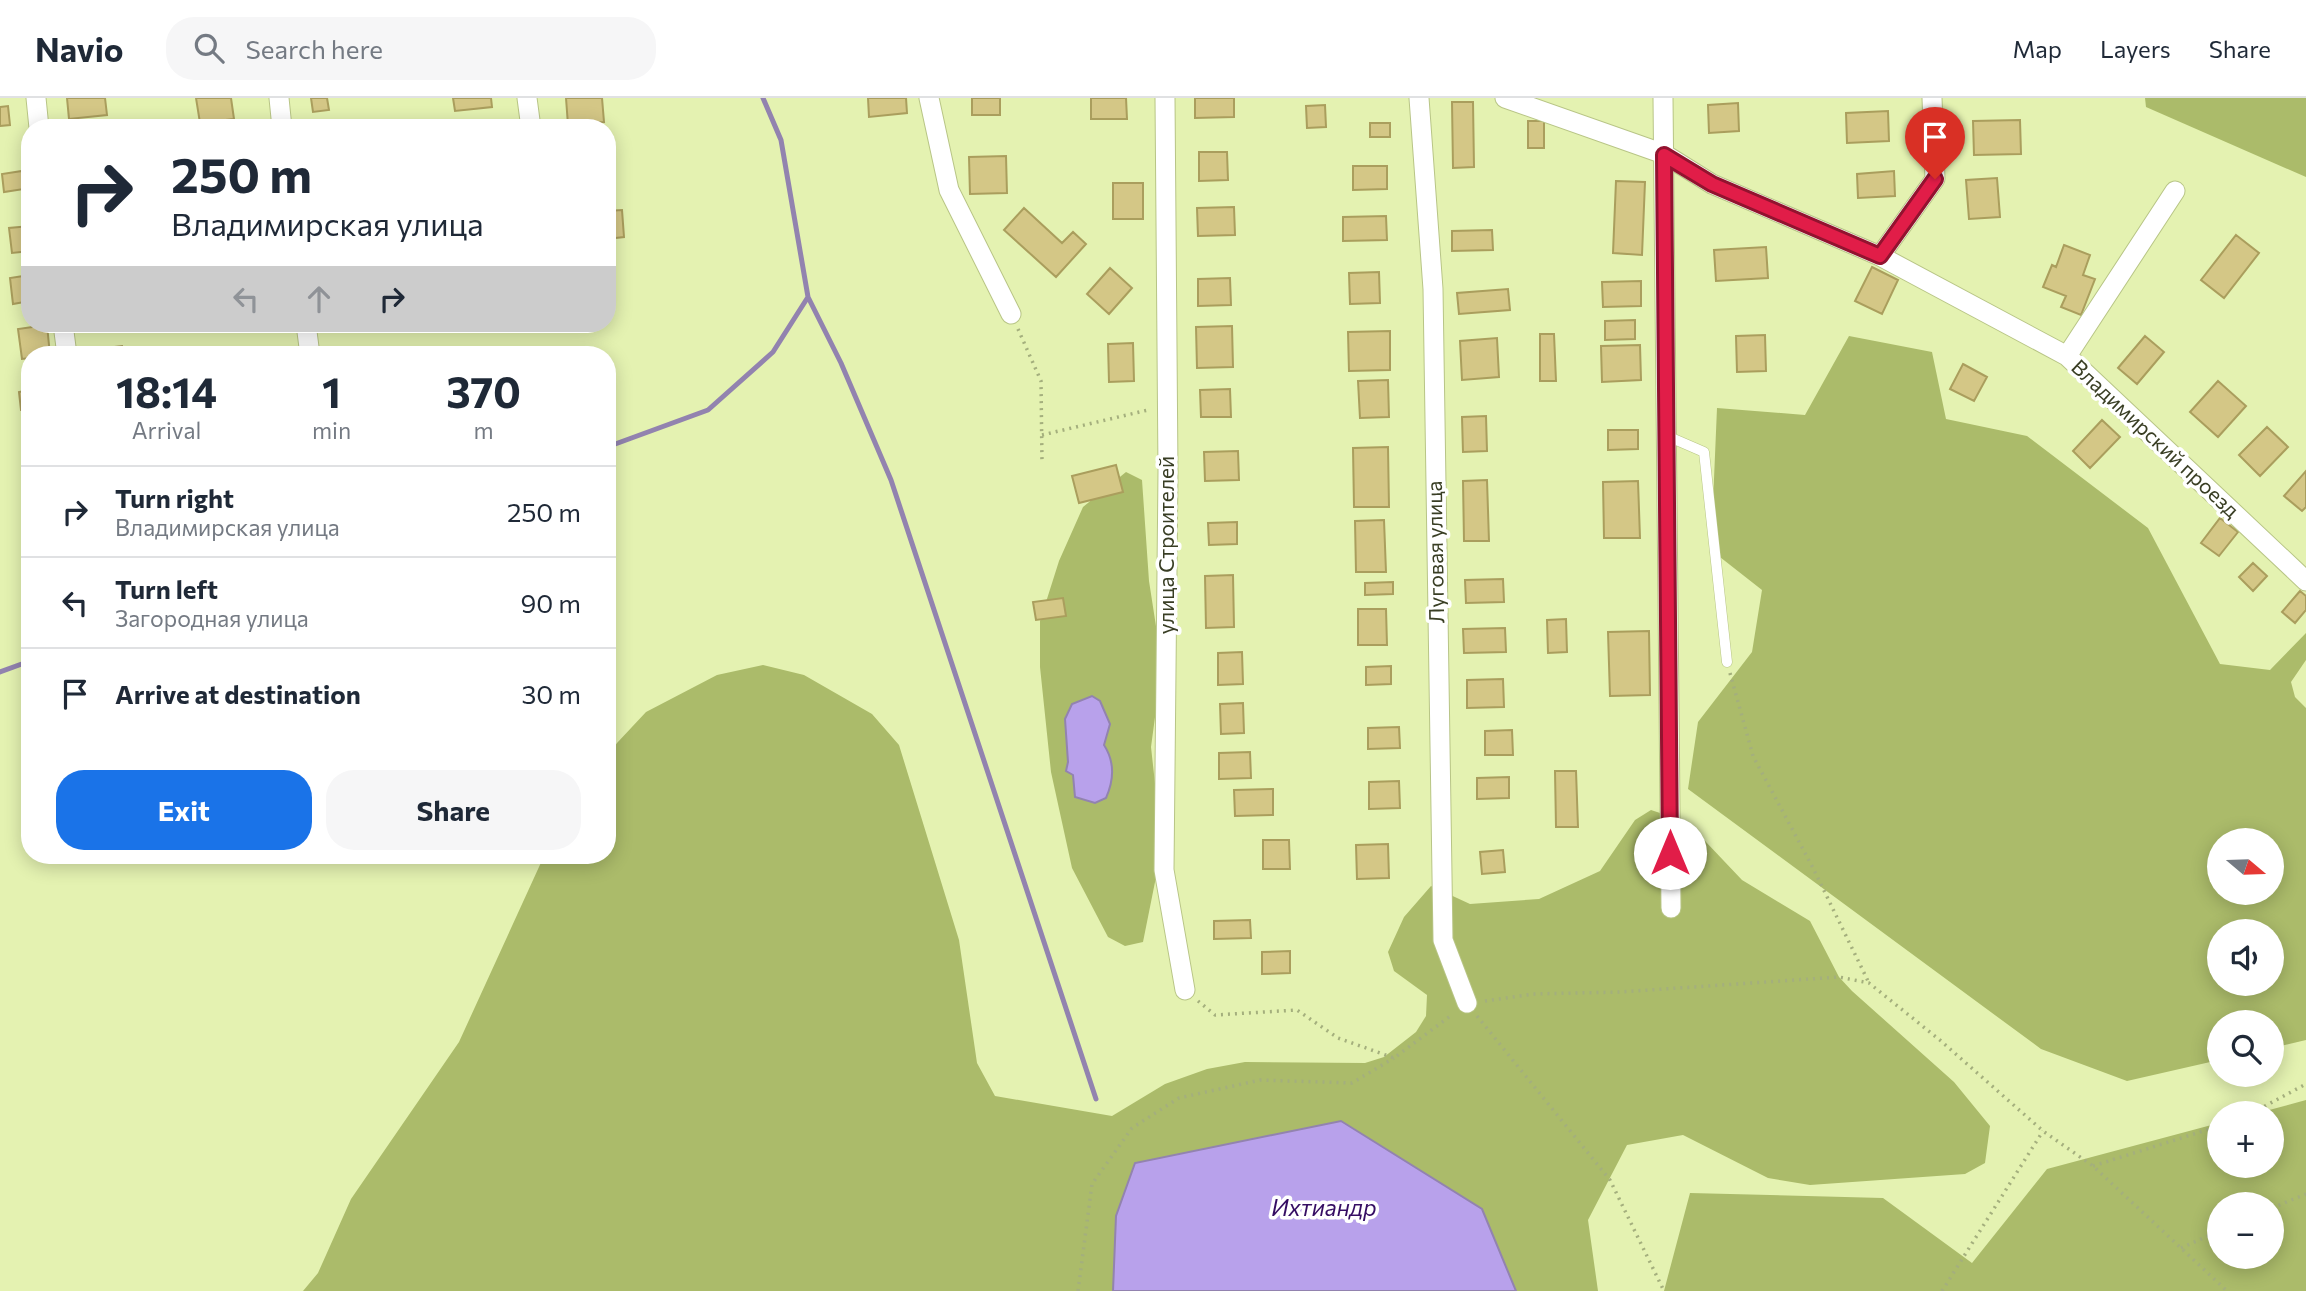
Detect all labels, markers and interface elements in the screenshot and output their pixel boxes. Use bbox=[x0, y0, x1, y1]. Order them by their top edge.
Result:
search box bbox=[166, 17, 656, 80]
text: Navio bbox=[35, 28, 124, 69]
icon: search bbox=[190, 29, 228, 67]
text: Search here bbox=[246, 33, 383, 64]
text: Map bbox=[2013, 34, 2062, 63]
text: Layers bbox=[2100, 34, 2171, 63]
text: Share bbox=[2209, 34, 2271, 63]
pin bbox=[1905, 107, 1965, 179]
icon: arrive bbox=[1916, 118, 1954, 156]
text: 250 m bbox=[171, 143, 312, 203]
icon: right bbox=[56, 147, 147, 238]
text: Владимирская улица bbox=[171, 203, 484, 243]
icon: left bbox=[227, 280, 265, 318]
icon: ahead bbox=[300, 280, 338, 318]
icon: right bbox=[373, 280, 411, 318]
street label: Владимирский проезд bbox=[2067, 354, 2245, 522]
text: 18:14 bbox=[116, 365, 217, 417]
text: 1 bbox=[322, 365, 341, 417]
text: 370 bbox=[446, 365, 521, 417]
text: Arrival bbox=[132, 416, 201, 444]
text: min bbox=[312, 416, 351, 444]
text: m bbox=[474, 416, 494, 444]
street label: улица Строителей bbox=[1153, 456, 1178, 634]
street label: Луговая улица bbox=[1421, 480, 1448, 624]
text: Turn right bbox=[115, 482, 234, 513]
icon: right bbox=[56, 493, 94, 531]
text: 250 m bbox=[507, 496, 581, 527]
text: Владимирская улица bbox=[115, 513, 340, 541]
text: Turn left bbox=[115, 573, 218, 604]
icon: left bbox=[56, 584, 94, 622]
text: 90 m bbox=[521, 587, 581, 618]
text: Загородная улица bbox=[115, 604, 309, 632]
icon: arrive bbox=[56, 675, 94, 713]
text: Arrive at destination bbox=[115, 678, 361, 709]
text: 30 m bbox=[522, 678, 581, 709]
button: Exit bbox=[56, 770, 312, 850]
button: Share bbox=[326, 770, 581, 850]
position arrow bbox=[1633, 816, 1707, 890]
north arrow bbox=[2207, 828, 2284, 905]
map controls bbox=[2207, 828, 2284, 1269]
button: sound bbox=[2207, 919, 2284, 996]
button: search bbox=[2207, 1010, 2284, 1087]
button: + bbox=[2207, 1101, 2284, 1178]
button: − bbox=[2207, 1192, 2284, 1269]
water label: Ихтиандр bbox=[1271, 1193, 1377, 1221]

